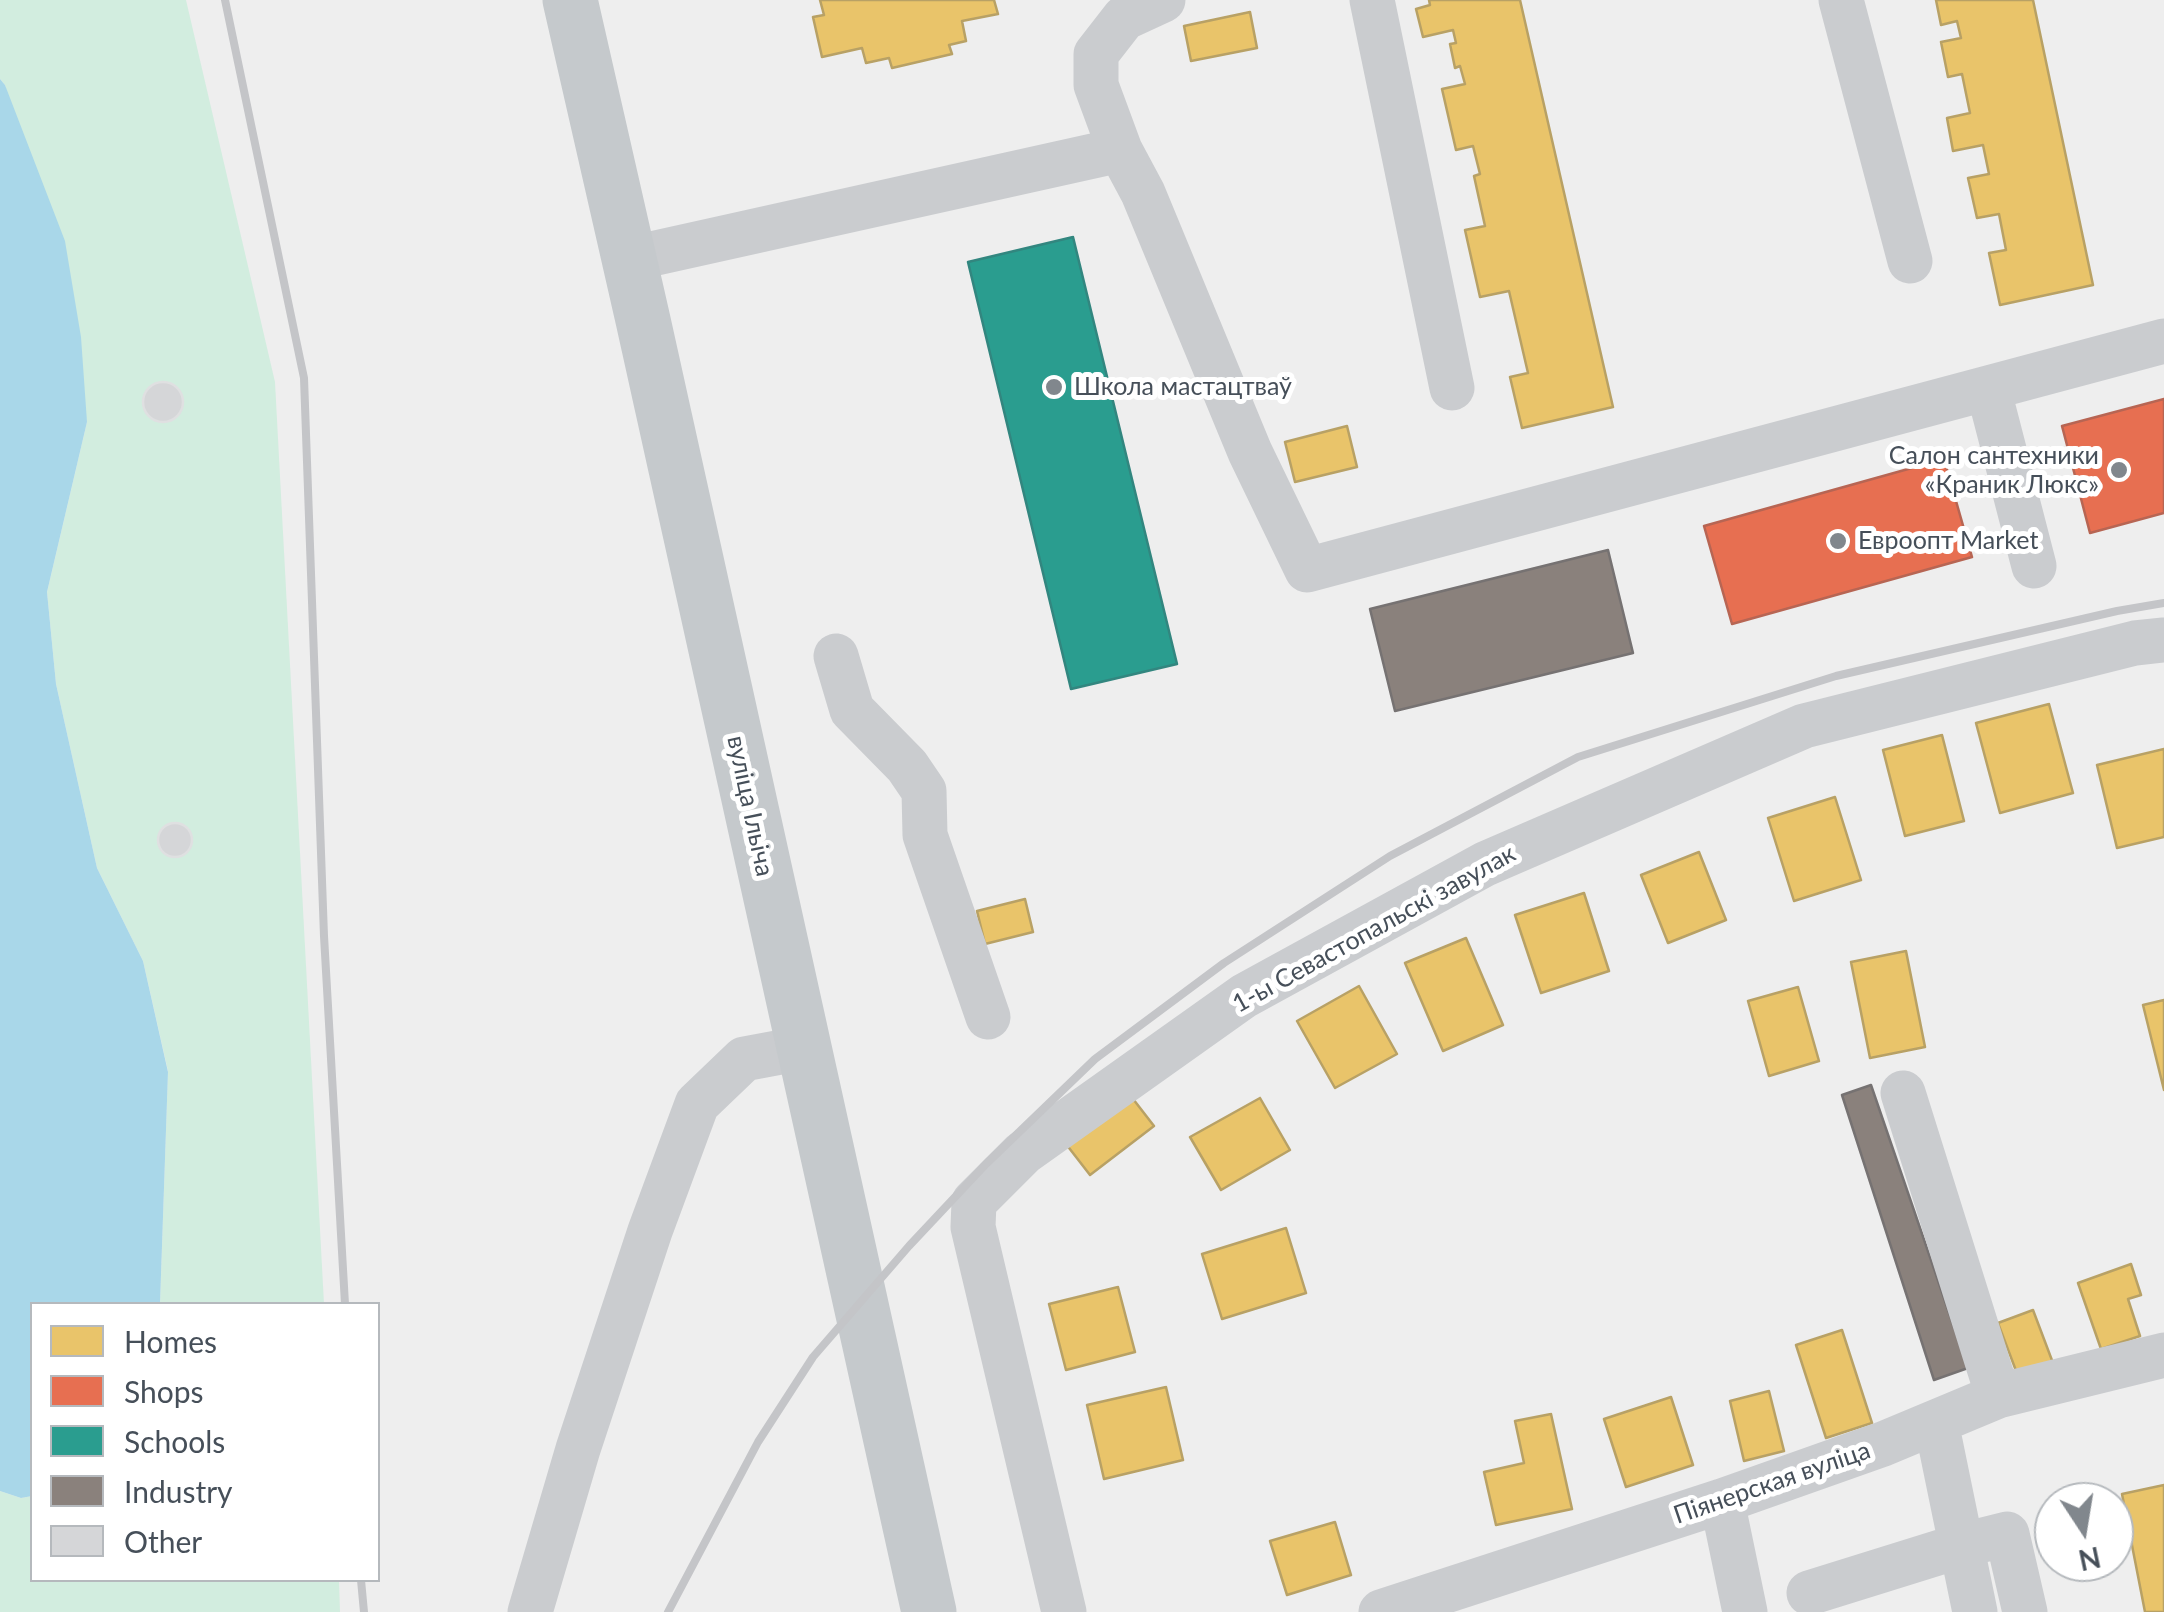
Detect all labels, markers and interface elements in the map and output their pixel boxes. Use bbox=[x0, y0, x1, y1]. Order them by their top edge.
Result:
place label: Школа мастацтваў bbox=[1074, 372, 1292, 402]
marker: Школа мастацтваў bbox=[1043, 376, 1065, 398]
place label: Салон сантехники «Краник Люкс» bbox=[1889, 441, 2099, 500]
marker: Салон сантехники «Краник Люкс» bbox=[2108, 459, 2130, 481]
place label: Евроопт Market bbox=[1858, 526, 2038, 556]
marker: Евроопт Market bbox=[1827, 530, 1849, 552]
street label: вуліца Ільіча bbox=[720, 733, 780, 879]
street label: 1-ы Севастопальскі завулак bbox=[1227, 839, 1521, 1019]
legend bbox=[30, 1302, 380, 1582]
text: Homes bbox=[124, 1323, 217, 1359]
text: Shops bbox=[124, 1373, 204, 1409]
text: Schools bbox=[124, 1423, 225, 1459]
street label: Піянерская вуліца bbox=[1670, 1435, 1874, 1531]
text: Industry bbox=[124, 1473, 233, 1509]
north arrow bbox=[2034, 1482, 2134, 1582]
text: Other bbox=[124, 1523, 202, 1559]
text: N bbox=[2076, 1541, 2104, 1578]

